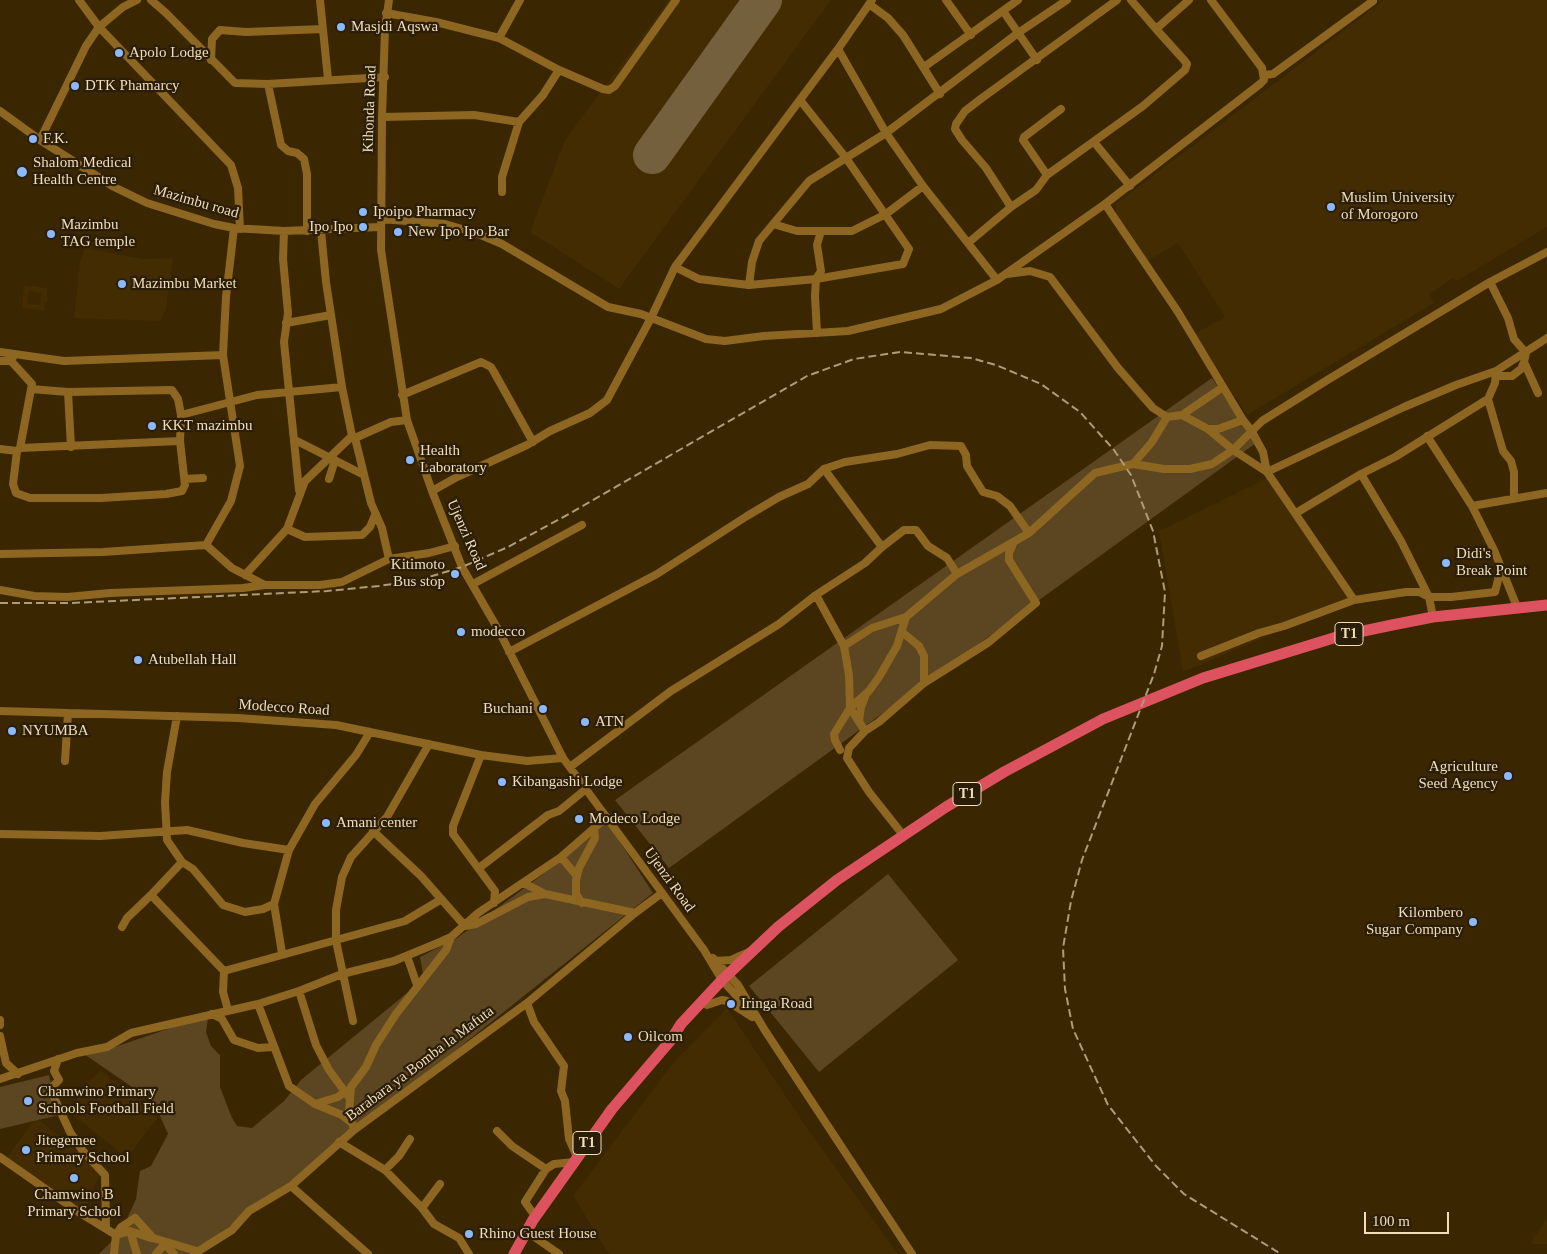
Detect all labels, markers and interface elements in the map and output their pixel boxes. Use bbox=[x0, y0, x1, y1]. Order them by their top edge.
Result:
place label: Masjdi Aqswa bbox=[351, 18, 438, 36]
marker: Masjdi Aqswa bbox=[335, 21, 347, 33]
place label: Apolo Lodge bbox=[129, 44, 209, 62]
marker: Apolo Lodge bbox=[113, 47, 125, 59]
street label: Kihonda Road bbox=[359, 65, 381, 153]
place label: DTK Phamarcy bbox=[85, 77, 180, 95]
marker: DTK Phamarcy bbox=[69, 80, 81, 92]
place label: F.K. bbox=[43, 130, 68, 148]
marker: F.K. bbox=[27, 133, 39, 145]
place label: Shalom Medical Health Centre bbox=[33, 154, 132, 189]
marker: Shalom Medical Health Centre bbox=[15, 165, 29, 179]
street label: Mazimbu road bbox=[151, 181, 241, 223]
place label: Muslim University of Morogoro bbox=[1341, 189, 1455, 224]
marker: Muslim University of Morogoro bbox=[1325, 201, 1337, 213]
place label: Ipoipo Pharmacy bbox=[373, 203, 476, 221]
marker: Ipoipo Pharmacy bbox=[357, 206, 369, 218]
place label: Mazimbu TAG temple bbox=[61, 216, 135, 251]
place label: Ipo Ipo bbox=[309, 218, 353, 236]
marker: Ipo Ipo bbox=[357, 221, 369, 233]
place label: New Ipo Ipo Bar bbox=[408, 223, 509, 241]
marker: New Ipo Ipo Bar bbox=[392, 226, 404, 238]
marker: Mazimbu TAG temple bbox=[45, 228, 57, 240]
place label: Mazimbu Market bbox=[132, 275, 237, 293]
marker: Mazimbu Market bbox=[116, 278, 128, 290]
place label: KKT mazimbu bbox=[162, 417, 252, 435]
marker: KKT mazimbu bbox=[146, 420, 158, 432]
place label: Health Laboratory bbox=[420, 442, 487, 477]
marker: Health Laboratory bbox=[404, 454, 416, 466]
street label: Ujenzi Road bbox=[442, 497, 490, 573]
place label: Didi's Break Point bbox=[1456, 545, 1527, 580]
place label: Kitimoto Bus stop bbox=[391, 556, 445, 591]
marker: Didi's Break Point bbox=[1440, 557, 1452, 569]
marker: Kitimoto Bus stop bbox=[449, 568, 461, 580]
road number: T1 bbox=[1335, 622, 1363, 646]
place label: modecco bbox=[471, 623, 525, 641]
marker: modecco bbox=[455, 626, 467, 638]
place label: Atubellah Hall bbox=[148, 651, 237, 669]
marker: Atubellah Hall bbox=[132, 654, 144, 666]
street label: Modecco Road bbox=[238, 696, 330, 720]
place label: Buchani bbox=[483, 700, 533, 718]
marker: Buchani bbox=[537, 703, 549, 715]
place label: ATN bbox=[595, 713, 624, 731]
marker: ATN bbox=[579, 716, 591, 728]
place label: NYUMBA bbox=[22, 722, 89, 740]
marker: NYUMBA bbox=[6, 725, 18, 737]
place label: Agriculture Seed Agency bbox=[1418, 758, 1498, 793]
marker: Agriculture Seed Agency bbox=[1502, 770, 1514, 782]
place label: Kibangashi Lodge bbox=[512, 773, 622, 791]
marker: Kibangashi Lodge bbox=[496, 776, 508, 788]
road number: T1 bbox=[953, 782, 981, 806]
place label: Modeco Lodge bbox=[589, 810, 680, 828]
marker: Modeco Lodge bbox=[573, 813, 585, 825]
place label: Amani center bbox=[336, 814, 417, 832]
marker: Amani center bbox=[320, 817, 332, 829]
street label: Ujenzi Road bbox=[640, 844, 698, 916]
place label: Kilombero Sugar Company bbox=[1366, 904, 1463, 939]
marker: Kilombero Sugar Company bbox=[1467, 916, 1479, 928]
place label: Iringa Road bbox=[741, 995, 812, 1013]
marker: Iringa Road bbox=[725, 998, 737, 1010]
street label: Barabara ya Bomba la Mafuta bbox=[342, 1002, 498, 1126]
place label: Oilcom bbox=[638, 1028, 683, 1046]
marker: Oilcom bbox=[622, 1031, 634, 1043]
place label: Chamwino Primary Schools Football Field bbox=[38, 1083, 174, 1118]
marker: Chamwino Primary Schools Football Field bbox=[22, 1095, 34, 1107]
place label: Jitegemee Primary School bbox=[36, 1132, 130, 1167]
road number: T1 bbox=[573, 1132, 601, 1154]
marker: Jitegemee Primary School bbox=[20, 1144, 32, 1156]
marker: Chamwino B Primary School bbox=[68, 1172, 80, 1184]
place label: Chamwino B Primary School bbox=[27, 1186, 121, 1221]
scale bar bbox=[1367, 1202, 1452, 1234]
text: 100 m bbox=[1372, 1213, 1410, 1229]
place label: Rhino Guest House bbox=[479, 1225, 596, 1243]
marker: Rhino Guest House bbox=[463, 1228, 475, 1240]

